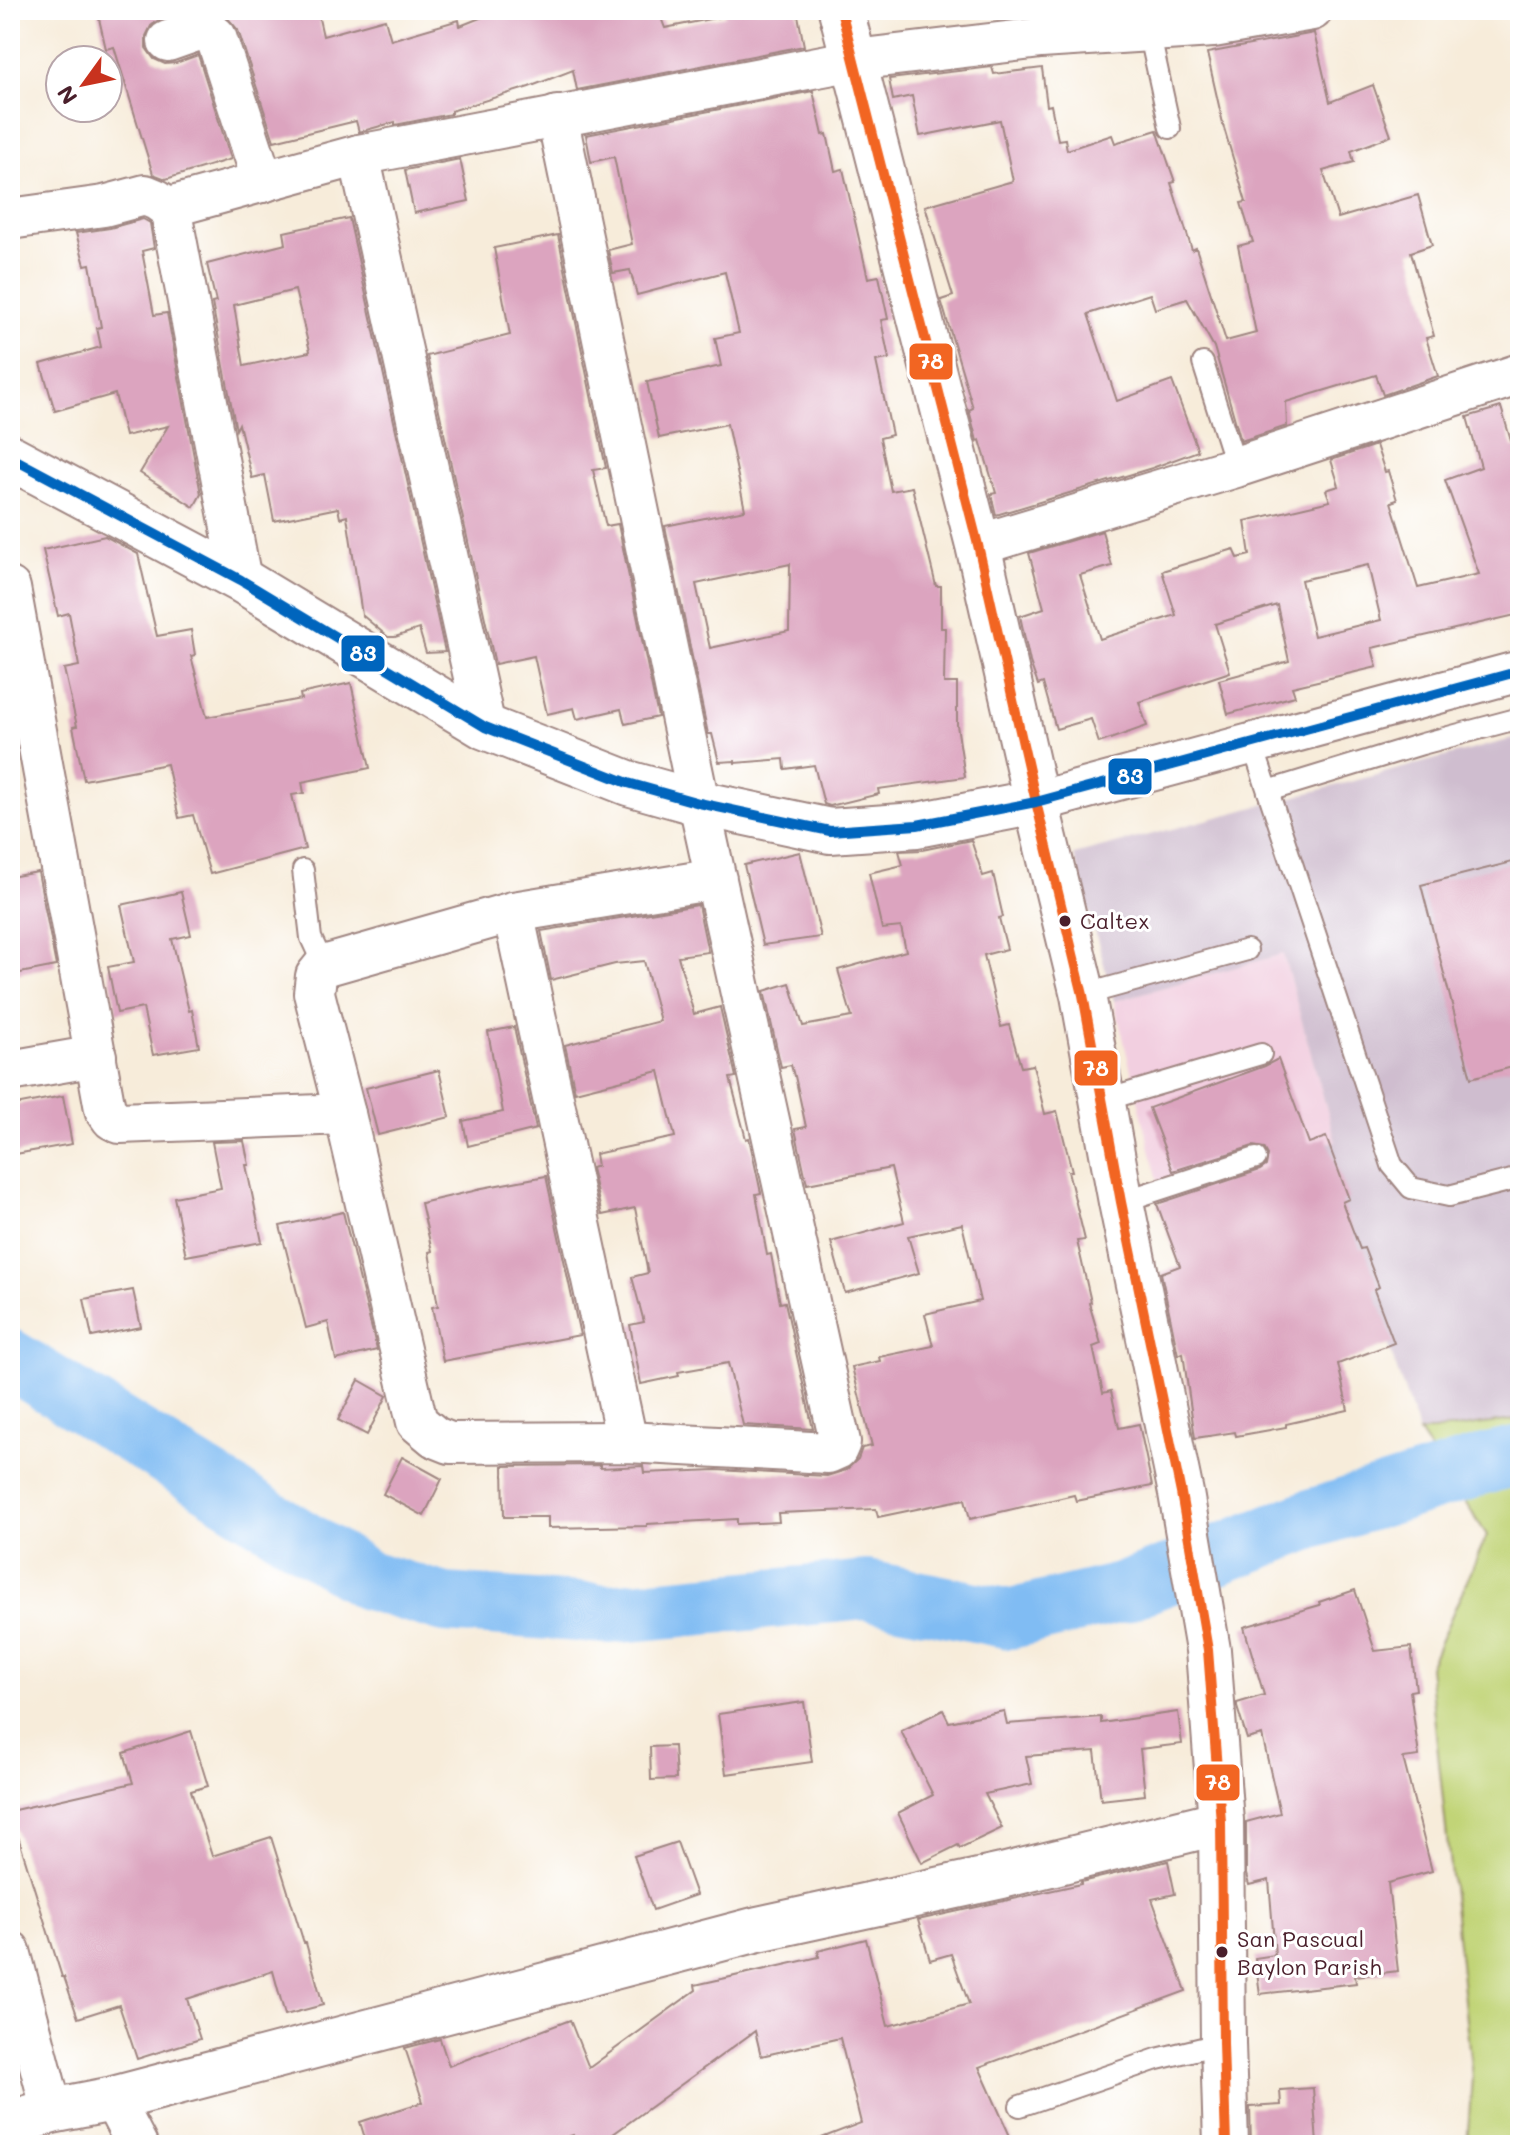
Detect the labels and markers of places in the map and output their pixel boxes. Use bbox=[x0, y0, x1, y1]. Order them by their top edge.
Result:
place label: Caltex bbox=[1080, 906, 1149, 935]
marker: Caltex bbox=[1057, 913, 1073, 929]
place label: San Pascual Baylon Parish bbox=[1237, 1924, 1382, 1981]
marker: San Pascual Baylon Parish bbox=[1214, 1944, 1230, 1960]

